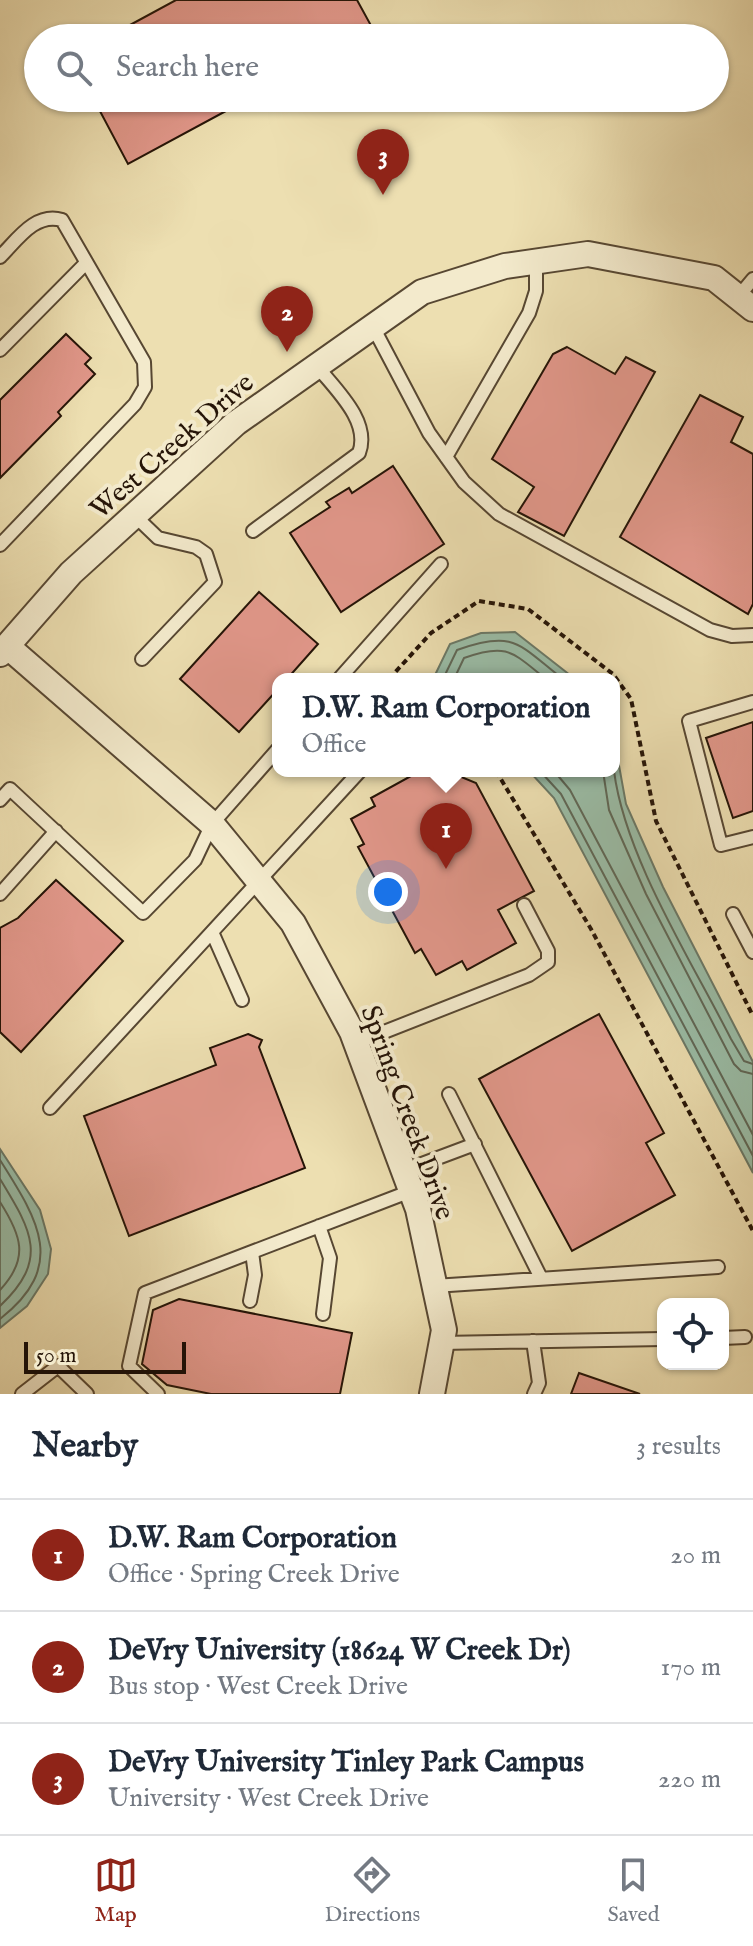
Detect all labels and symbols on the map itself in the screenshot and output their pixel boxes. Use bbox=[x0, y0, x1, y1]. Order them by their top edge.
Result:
pin: 3 bbox=[357, 129, 409, 195]
pin: 2 bbox=[261, 286, 313, 352]
street label: West Creek Drive bbox=[83, 366, 262, 528]
pin: 1 bbox=[420, 803, 472, 869]
your location bbox=[368, 872, 408, 912]
street label: Spring Creek Drive bbox=[352, 1001, 462, 1225]
scale bar bbox=[24, 1338, 186, 1374]

